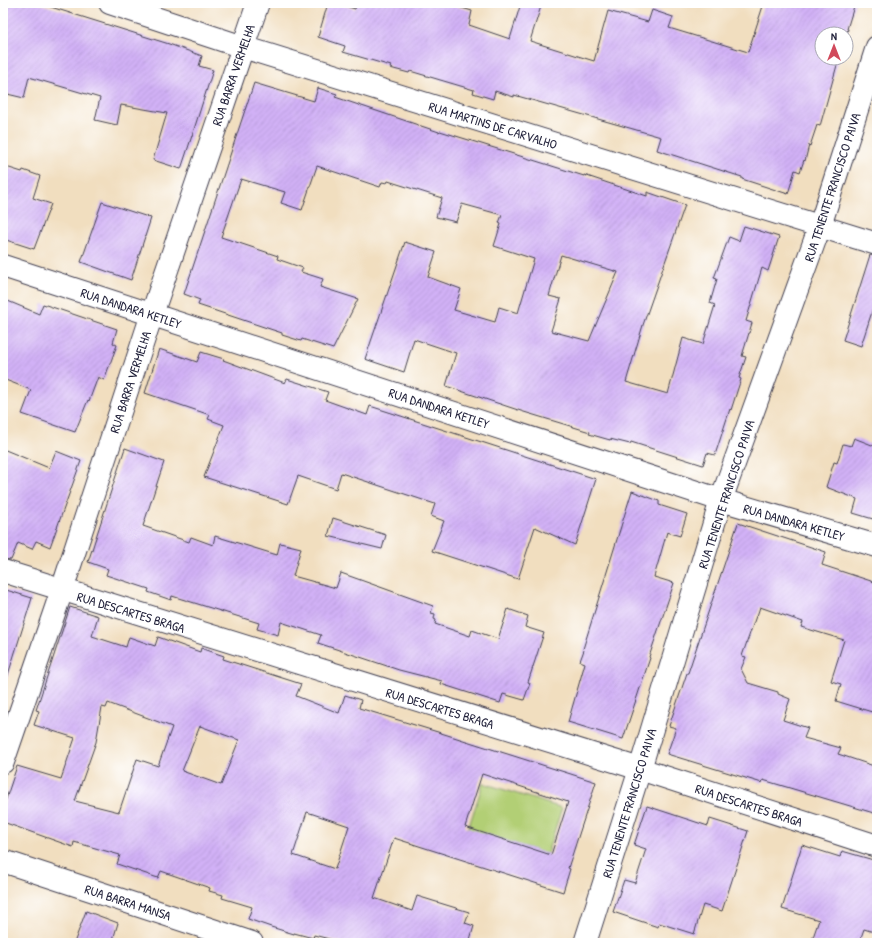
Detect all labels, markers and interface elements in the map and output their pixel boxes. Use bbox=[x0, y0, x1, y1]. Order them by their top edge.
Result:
street label: RUA BARRA VERMELHA bbox=[207, 21, 259, 128]
north arrow bbox=[814, 26, 854, 66]
text: N bbox=[831, 29, 837, 43]
street label: RUA MARTINS DE CARVALHO bbox=[427, 97, 559, 153]
street label: RUA TENENTE FRANCISCO PAIVA bbox=[799, 110, 865, 264]
street label: RUA DANDARA KETLEY bbox=[79, 283, 184, 333]
street label: RUA BARRA VERMELHA bbox=[105, 328, 155, 435]
street label: RUA DANDARA KETLEY bbox=[387, 383, 492, 433]
street label: RUA TENENTE FRANCISCO PAIVA bbox=[693, 417, 759, 571]
street label: RUA DANDARA KETLEY bbox=[741, 499, 847, 545]
street label: RUA DESCARTES BRAGA bbox=[75, 587, 188, 637]
street label: RUA DESCARTES BRAGA bbox=[384, 683, 497, 733]
street label: RUA TENENTE FRANCISCO PAIVA bbox=[598, 725, 661, 880]
street label: RUA DESCARTES BRAGA bbox=[693, 779, 806, 831]
street label: RUA BARRA MANSA bbox=[83, 880, 174, 925]

